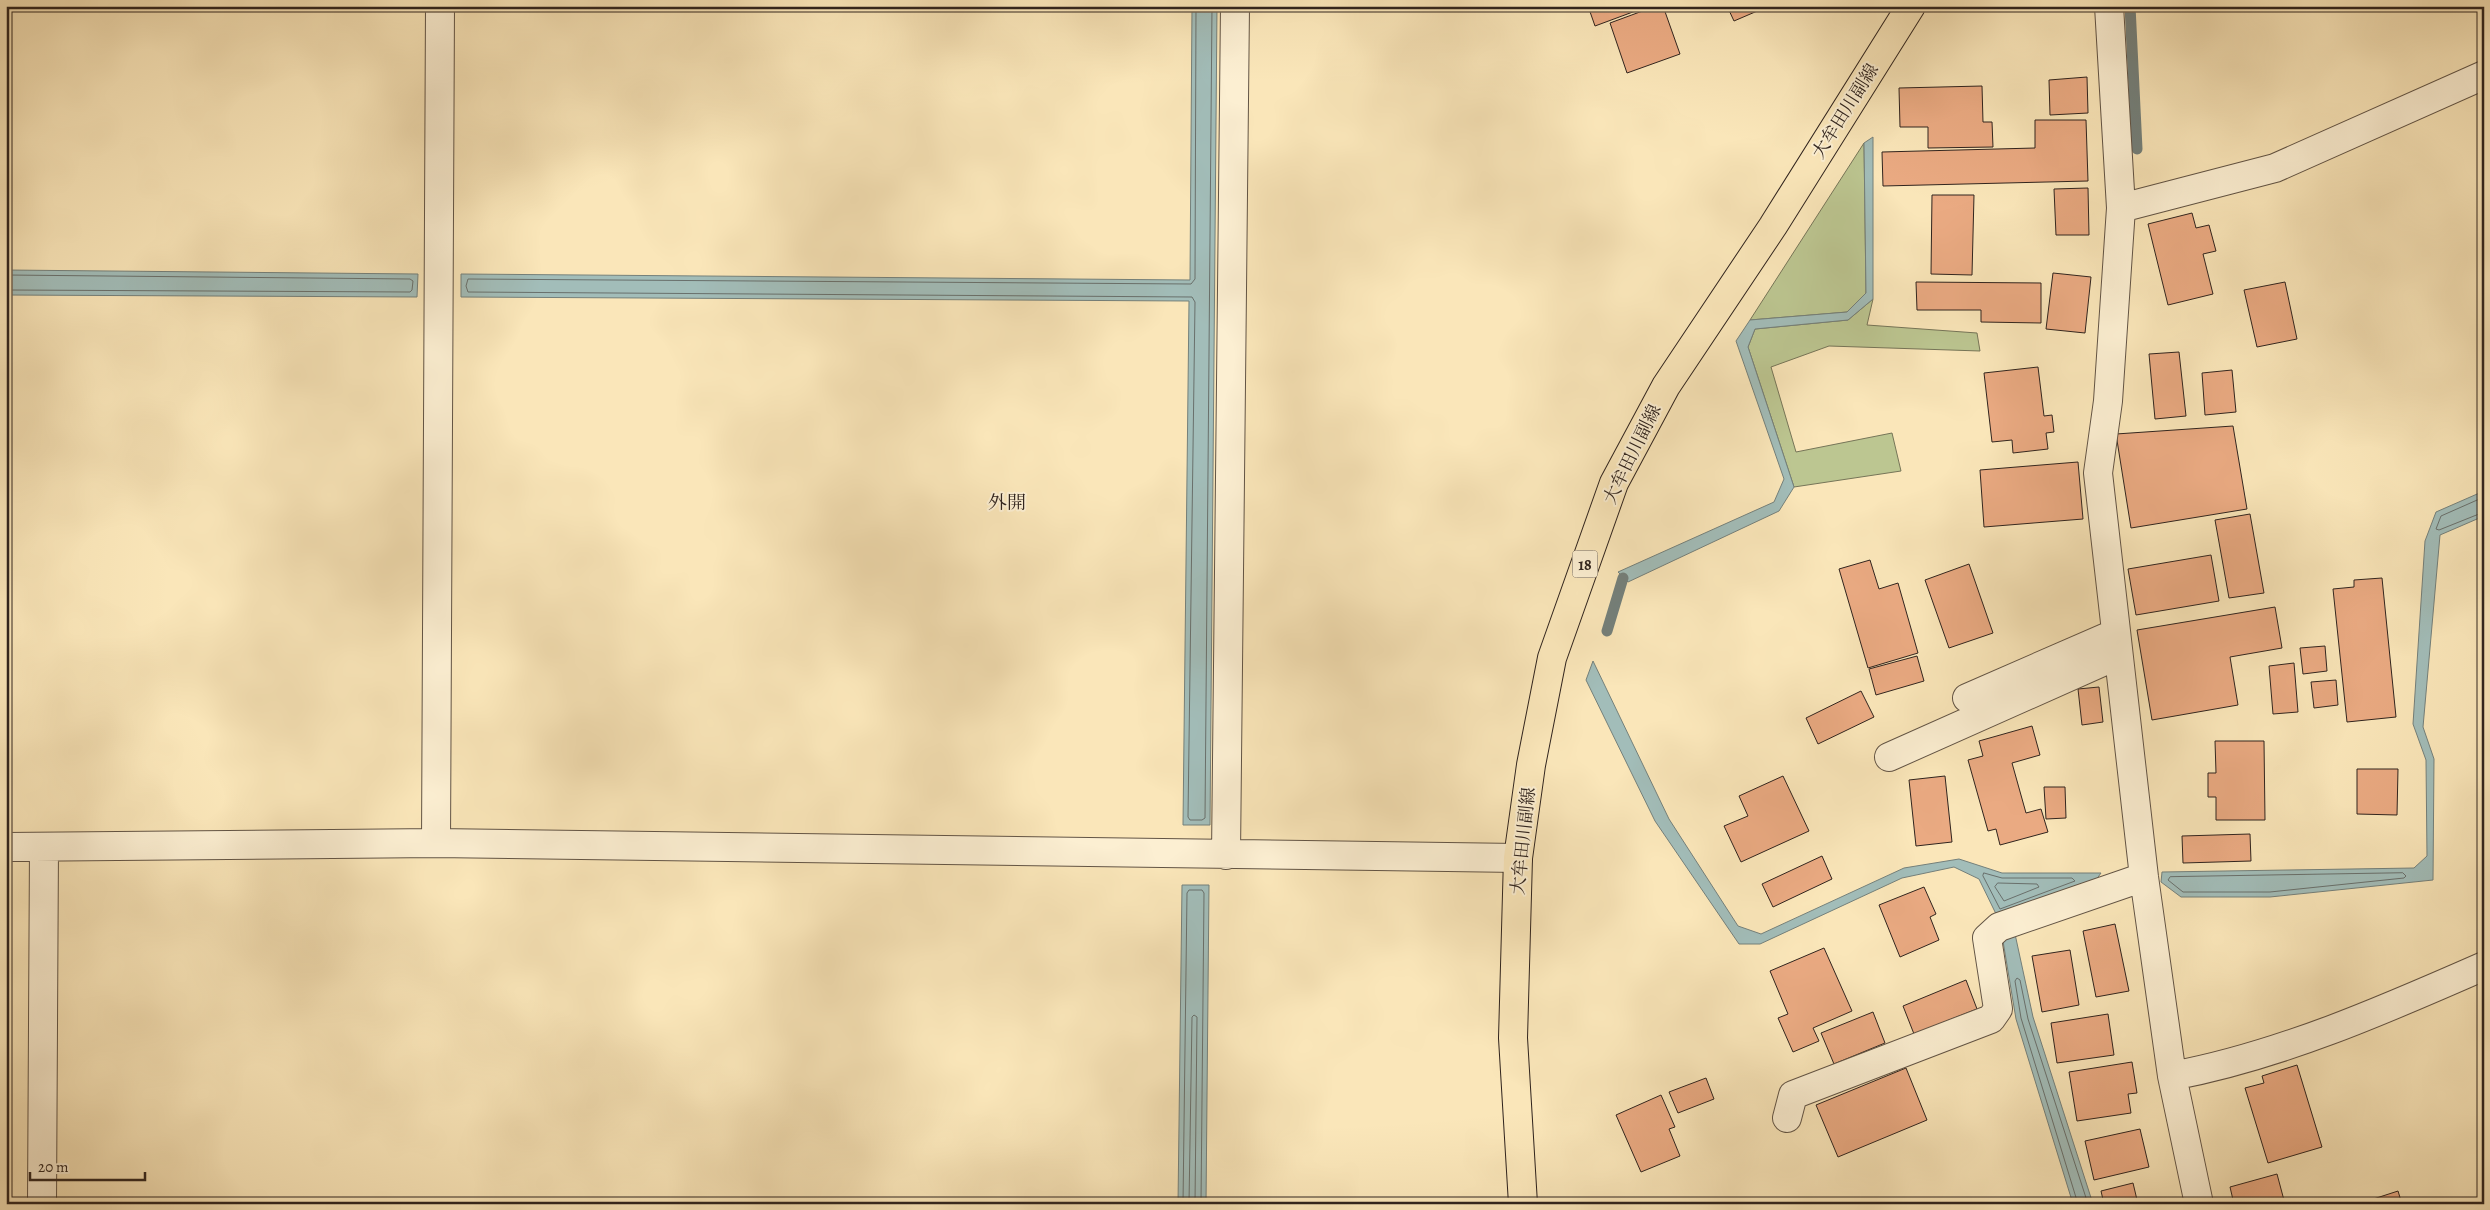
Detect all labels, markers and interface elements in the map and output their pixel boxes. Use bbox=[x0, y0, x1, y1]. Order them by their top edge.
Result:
street label: 大牟田川副線 bbox=[1806, 59, 1884, 163]
street label: 大牟田川副線 bbox=[1598, 400, 1666, 508]
district label: 外開 bbox=[988, 490, 1026, 516]
road number: 18 bbox=[1572, 550, 1598, 578]
street label: 大牟田川副線 bbox=[1505, 786, 1541, 896]
scale bar bbox=[30, 1150, 145, 1182]
text: 20 m bbox=[38, 1157, 69, 1177]

